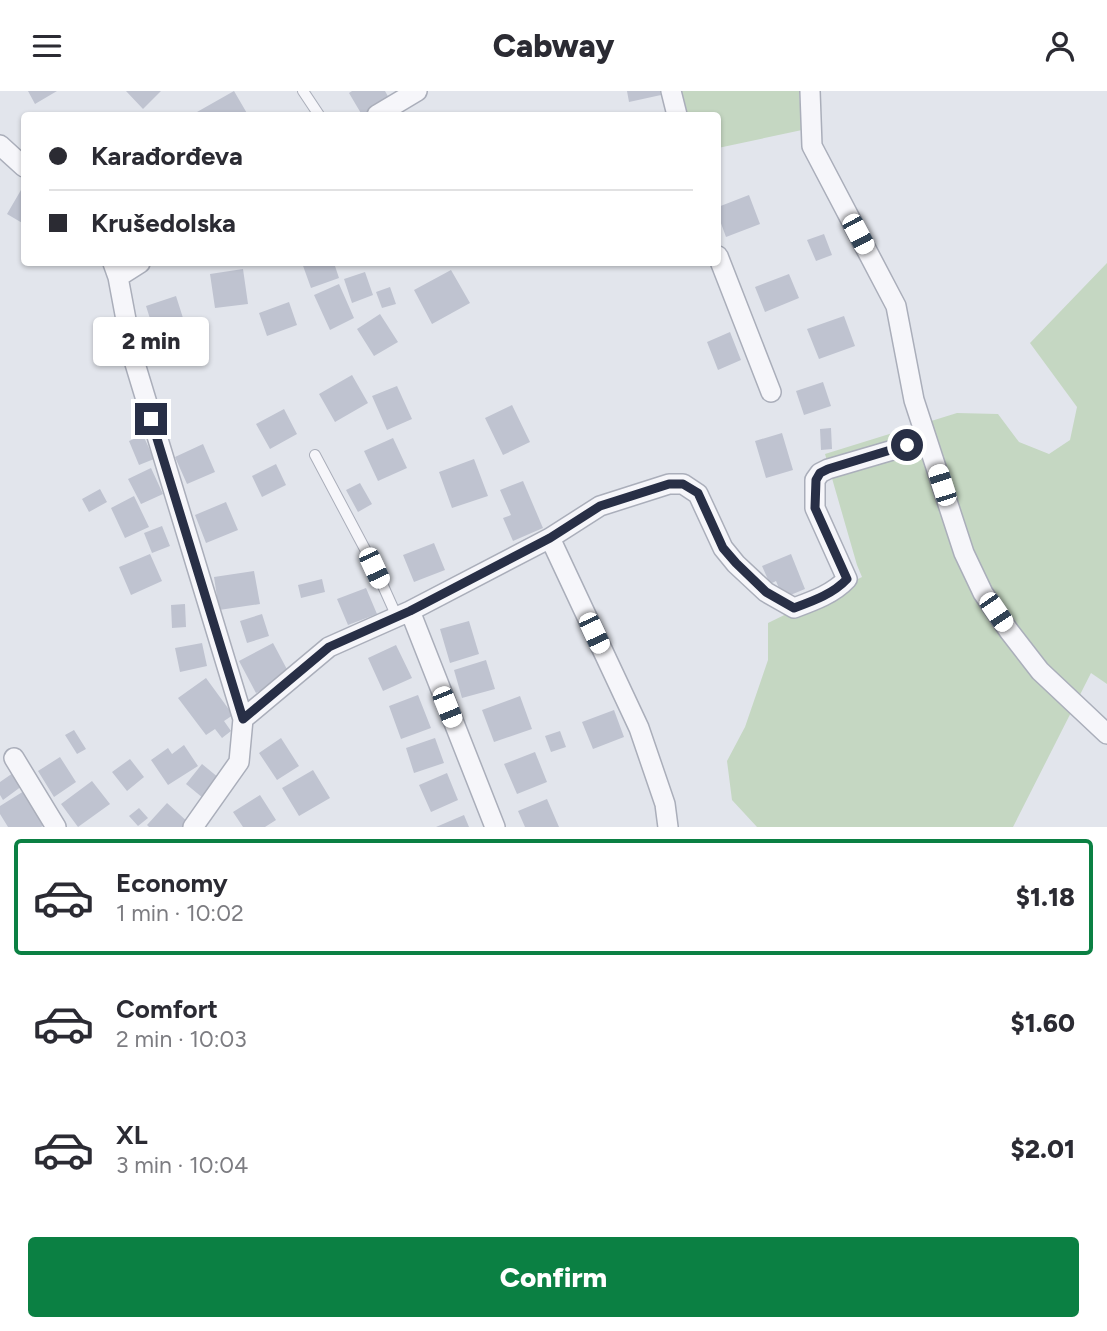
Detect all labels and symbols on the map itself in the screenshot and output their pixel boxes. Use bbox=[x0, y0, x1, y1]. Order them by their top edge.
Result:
car bbox=[839, 211, 878, 257]
callout: 2 min bbox=[93, 317, 209, 367]
route end bbox=[135, 403, 167, 435]
route start bbox=[891, 429, 923, 461]
car bbox=[926, 462, 959, 508]
car bbox=[356, 545, 393, 591]
car bbox=[976, 589, 1017, 635]
car bbox=[576, 610, 613, 656]
car bbox=[430, 684, 465, 730]

